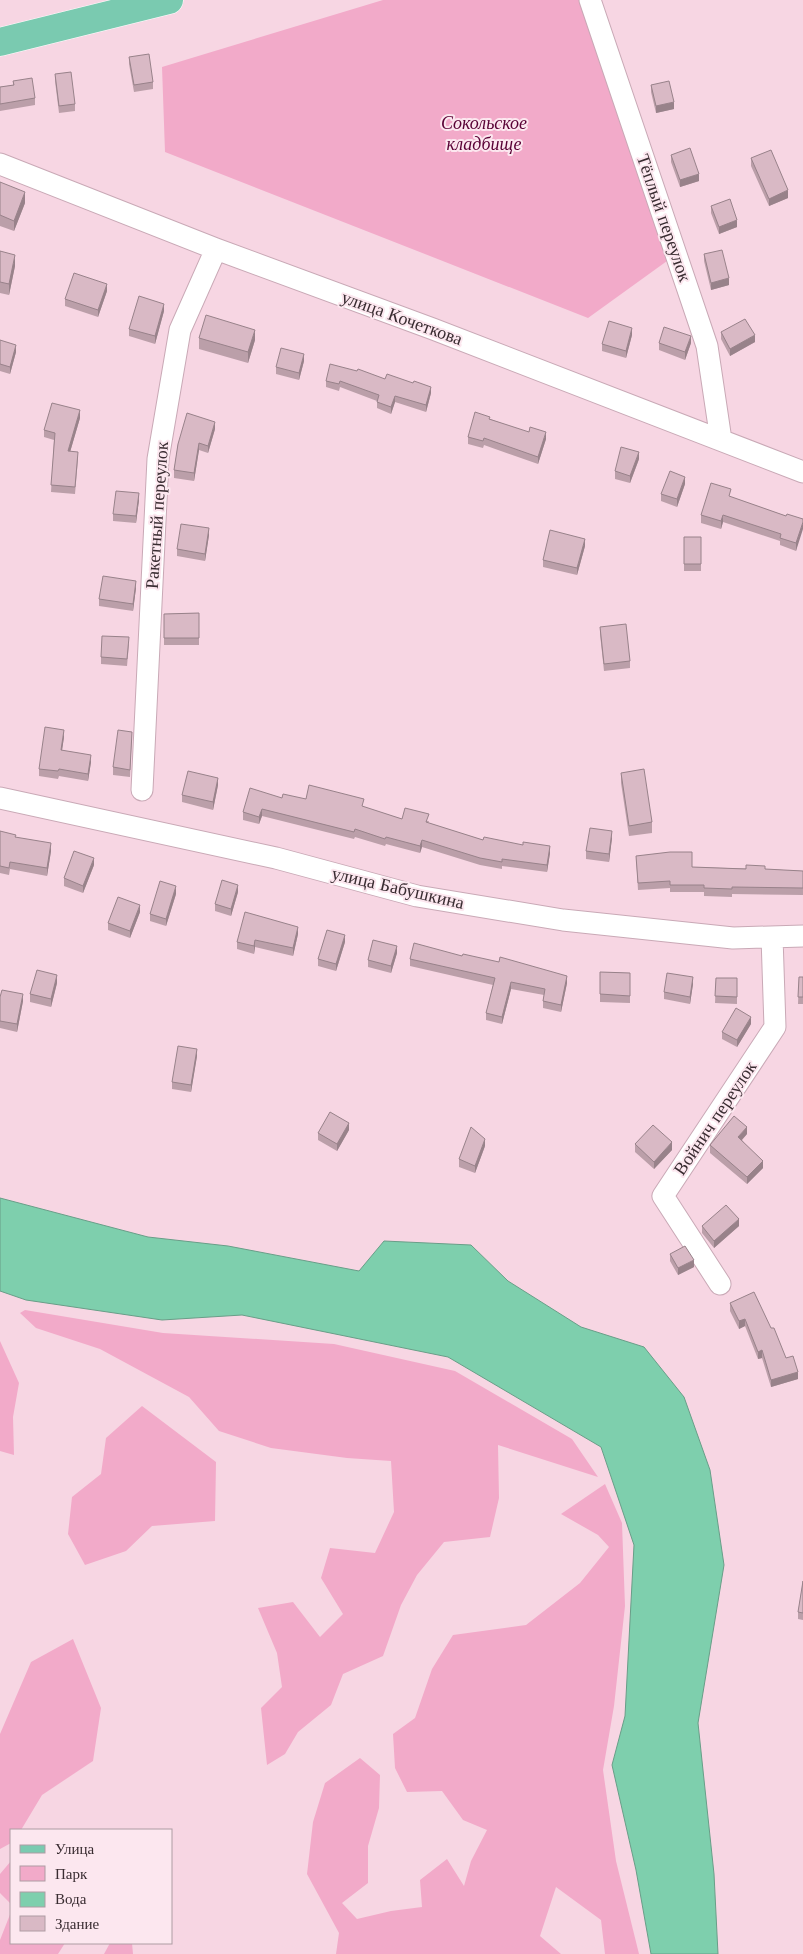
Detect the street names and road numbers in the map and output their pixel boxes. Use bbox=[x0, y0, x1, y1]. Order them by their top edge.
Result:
street label: Тёплый переулок bbox=[632, 151, 696, 285]
street label: улица Кочеткова bbox=[338, 286, 466, 350]
street label: Ракетный переулок bbox=[141, 440, 173, 589]
street label: улица Бабушкина bbox=[330, 862, 466, 914]
street label: Войнич переулок bbox=[669, 1056, 762, 1179]

